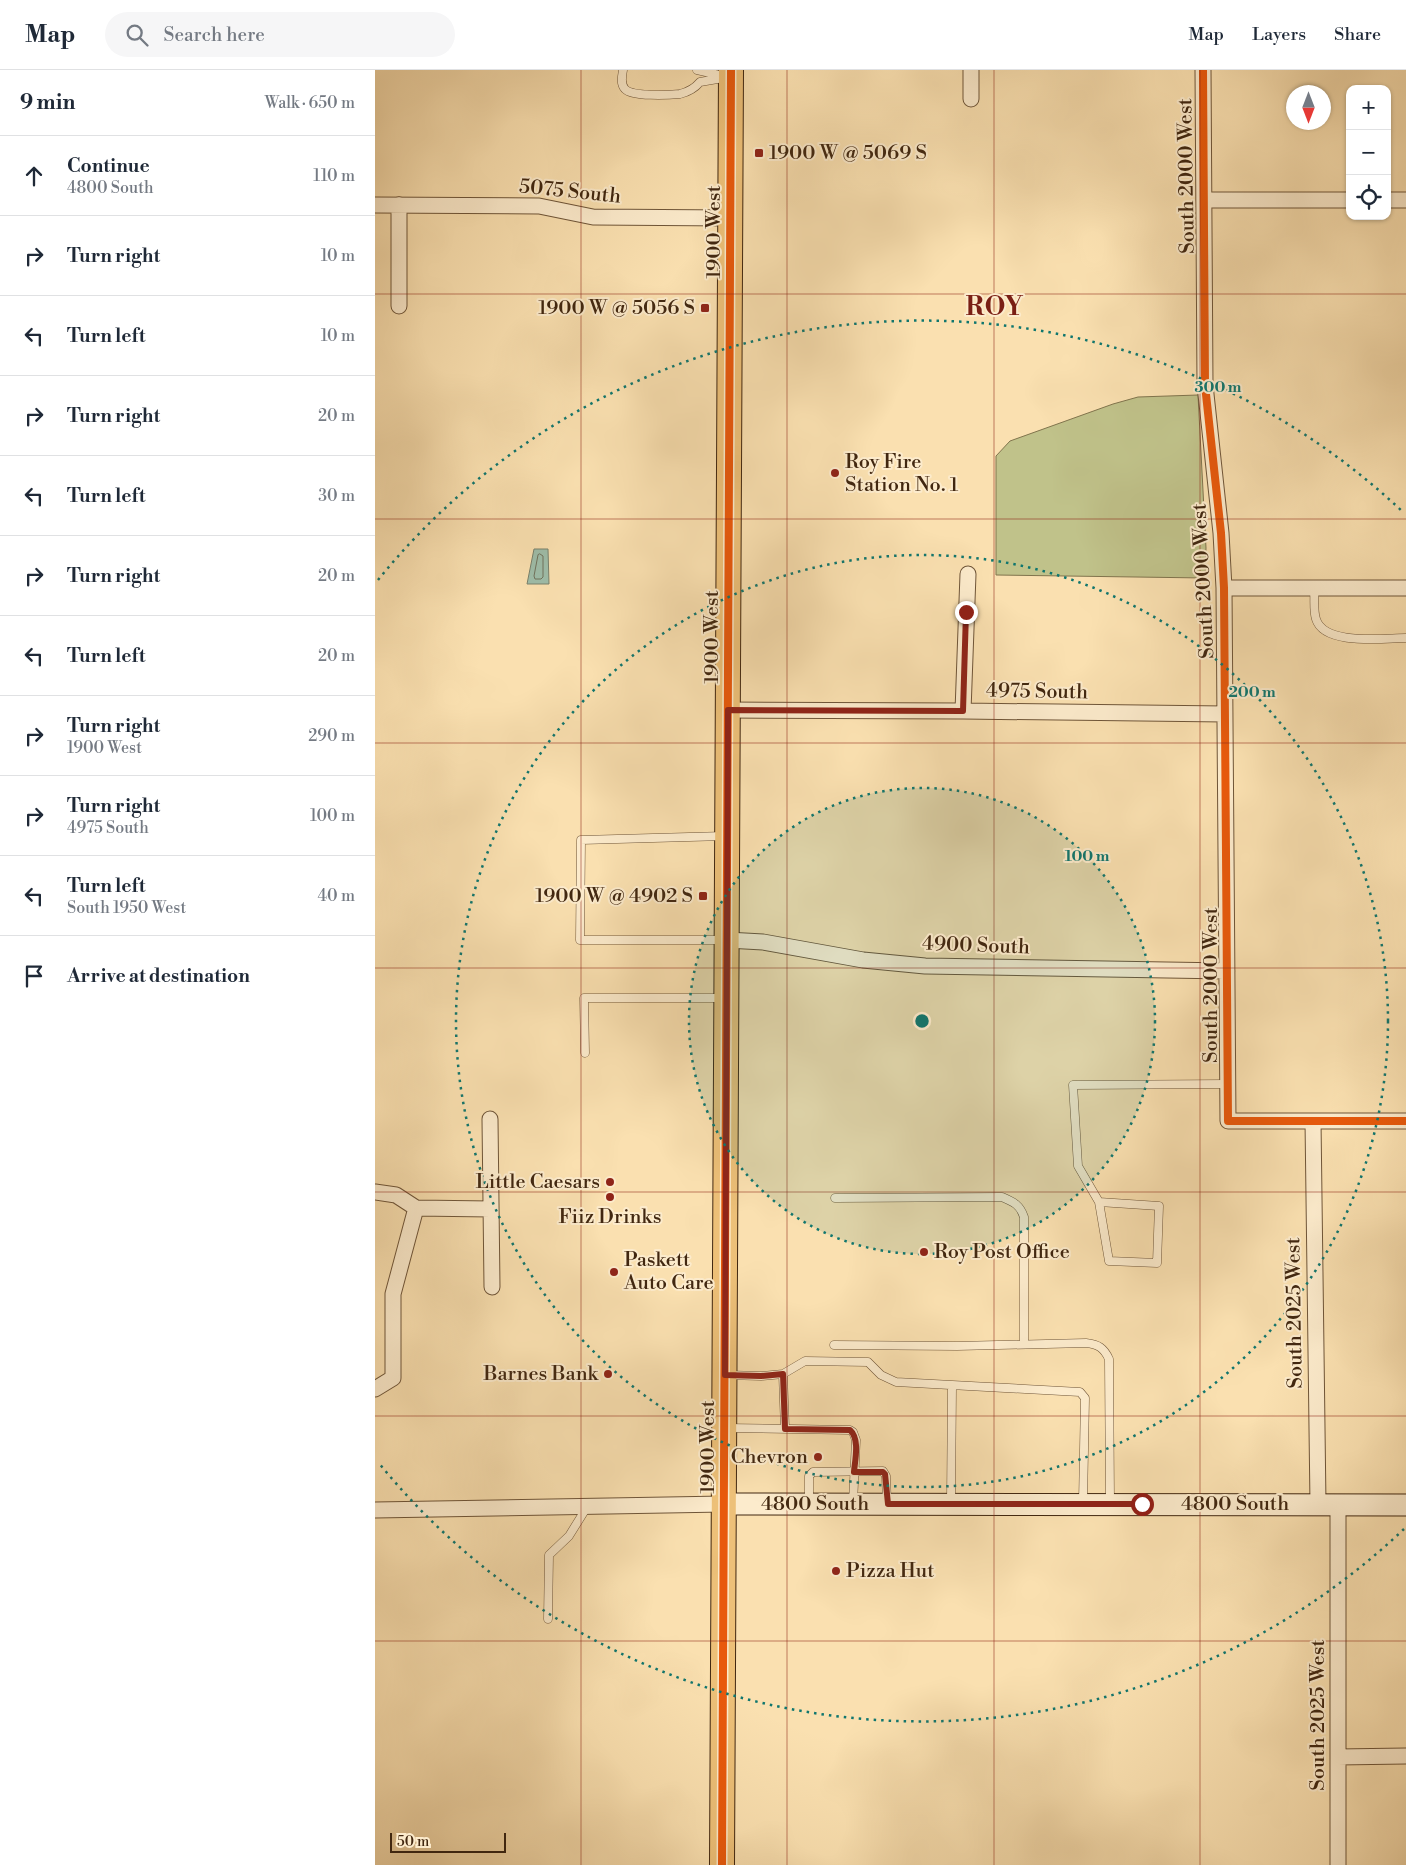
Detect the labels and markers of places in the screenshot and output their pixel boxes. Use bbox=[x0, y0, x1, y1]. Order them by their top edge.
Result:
place label: 1900 W @ 5069 S bbox=[769, 141, 927, 166]
marker: 1900 W @ 5069 S bbox=[753, 147, 765, 159]
place label: 1900 W @ 5056 S bbox=[538, 296, 695, 321]
marker: 1900 W @ 5056 S bbox=[699, 302, 711, 314]
place label: Roy Fire Station No. 1 bbox=[845, 450, 959, 498]
marker: Roy Fire Station No. 1 bbox=[829, 467, 841, 479]
place label: 1900 W @ 4902 S bbox=[535, 884, 693, 909]
marker: 1900 W @ 4902 S bbox=[697, 890, 709, 902]
centre of rings bbox=[913, 1012, 931, 1030]
place label: Little Caesars bbox=[476, 1170, 600, 1195]
marker: Little Caesars bbox=[604, 1176, 616, 1188]
marker: Fiiz Drinks bbox=[604, 1191, 616, 1203]
place label: Fiiz Drinks bbox=[559, 1205, 661, 1230]
place label: Roy Post Office bbox=[934, 1240, 1070, 1265]
marker: Roy Post Office bbox=[918, 1246, 930, 1258]
place label: Paskett Auto Care bbox=[623, 1248, 714, 1296]
marker: Paskett Auto Care bbox=[608, 1266, 620, 1278]
place label: Barnes Bank bbox=[482, 1362, 600, 1387]
marker: Barnes Bank bbox=[602, 1368, 614, 1380]
place label: Chevron bbox=[731, 1445, 808, 1470]
marker: Chevron bbox=[812, 1451, 824, 1463]
place label: Pizza Hut bbox=[846, 1559, 934, 1584]
marker: Pizza Hut bbox=[830, 1565, 842, 1577]

